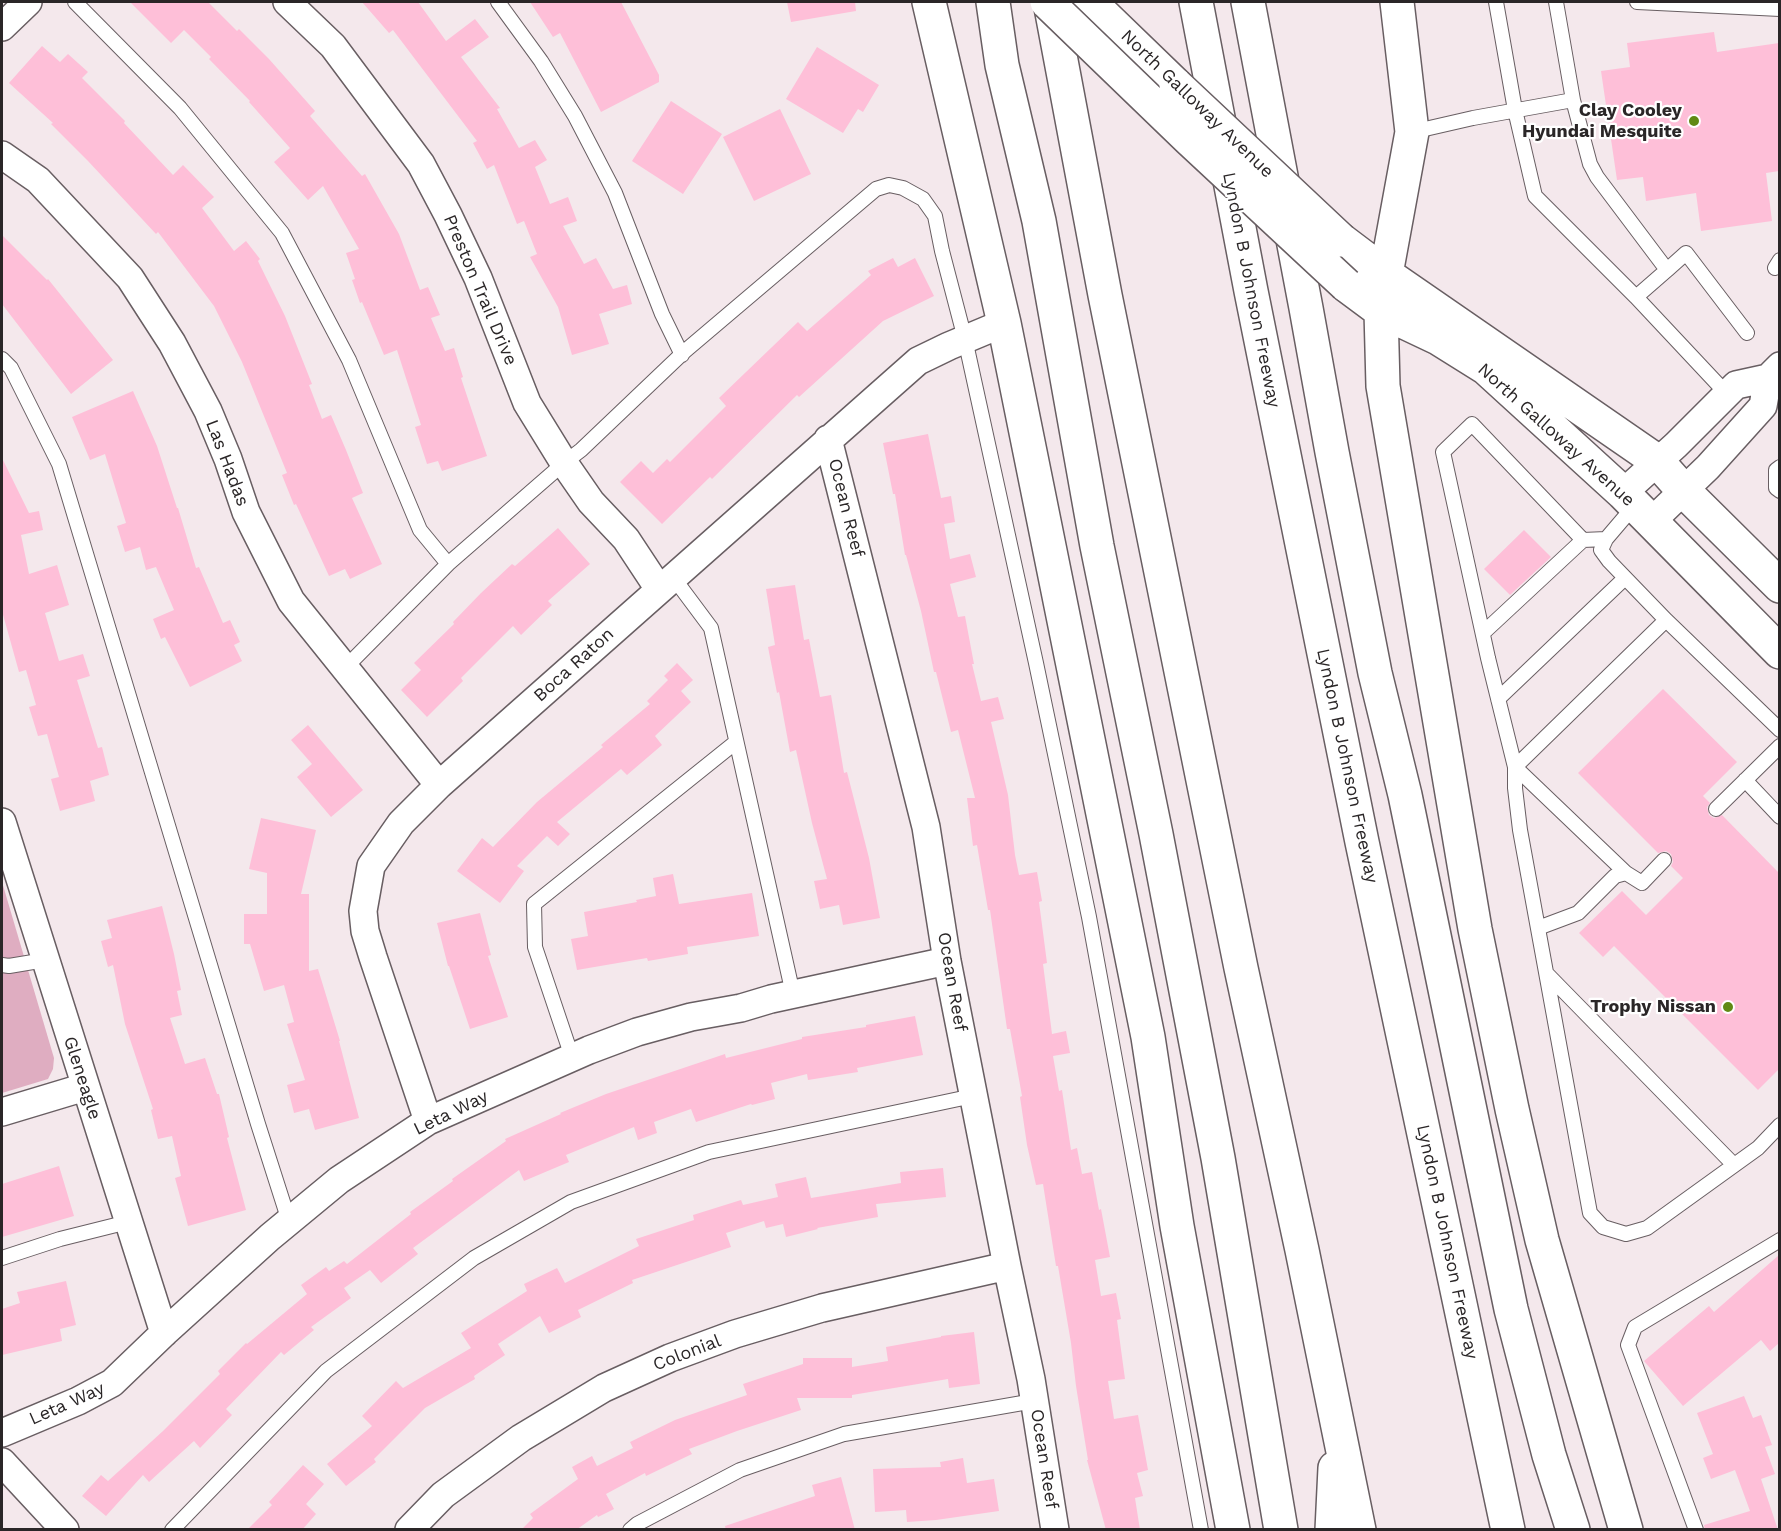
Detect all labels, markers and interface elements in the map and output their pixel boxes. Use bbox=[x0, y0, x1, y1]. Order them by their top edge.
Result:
street label: North Galloway Avenue bbox=[1116, 25, 1278, 183]
place label: Clay Cooley Hyundai Mesquite bbox=[1522, 100, 1682, 142]
marker: Clay Cooley Hyundai Mesquite bbox=[1687, 114, 1701, 128]
street label: Lyndon B Johnson Freeway bbox=[1218, 171, 1284, 409]
street label: Preston Trail Drive bbox=[438, 211, 522, 369]
street label: North Galloway Avenue bbox=[1473, 359, 1639, 511]
street label: Las Hadas bbox=[201, 417, 253, 509]
street label: Ocean Reef bbox=[823, 456, 869, 560]
street label: Boca Raton bbox=[530, 623, 618, 707]
street label: Lyndon B Johnson Freeway bbox=[1312, 647, 1382, 885]
street label: Ocean Reef bbox=[933, 930, 971, 1034]
place label: Trophy Nissan bbox=[1590, 996, 1716, 1018]
marker: Trophy Nissan bbox=[1721, 1000, 1735, 1014]
street label: Gleneagle bbox=[58, 1034, 106, 1122]
street label: Leta Way bbox=[410, 1086, 492, 1140]
street label: Lyndon B Johnson Freeway bbox=[1412, 1123, 1482, 1361]
street label: Colonial bbox=[650, 1330, 724, 1376]
street label: Leta Way bbox=[26, 1378, 108, 1430]
street label: Ocean Reef bbox=[1025, 1408, 1063, 1510]

